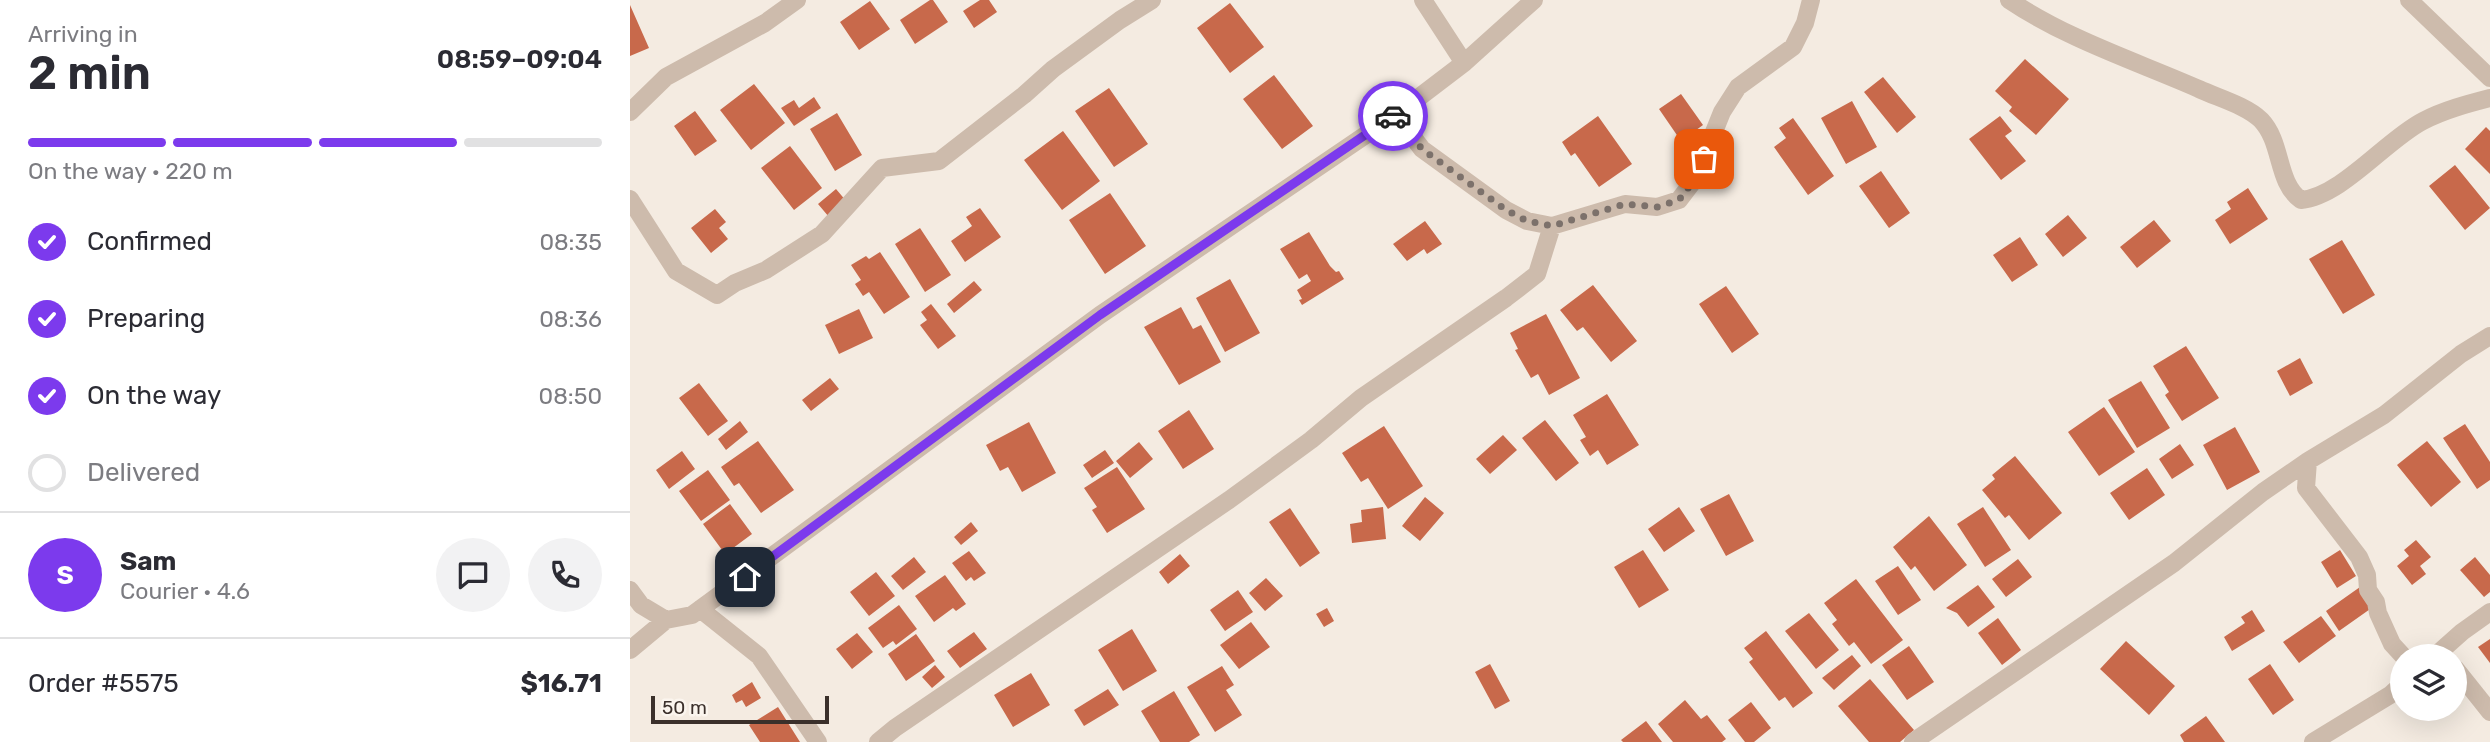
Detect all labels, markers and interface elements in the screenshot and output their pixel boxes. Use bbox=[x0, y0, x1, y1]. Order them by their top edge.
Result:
text: Arriving in bbox=[28, 20, 138, 48]
text: 08:59–09:04 bbox=[437, 44, 602, 75]
text: 2 min bbox=[28, 46, 151, 101]
courier bbox=[1358, 81, 1428, 151]
icon: car bbox=[1374, 97, 1412, 135]
pin bbox=[1674, 129, 1734, 189]
icon: bag bbox=[1685, 140, 1723, 178]
text: On the way · 220 m bbox=[28, 157, 233, 185]
icon: check bbox=[28, 223, 66, 261]
text: Confirmed bbox=[87, 226, 212, 257]
text: 08:35 bbox=[539, 228, 602, 256]
icon: check bbox=[28, 300, 66, 338]
text: Preparing bbox=[87, 303, 205, 334]
text: 08:36 bbox=[539, 305, 602, 333]
icon: check bbox=[28, 377, 66, 415]
text: On the way bbox=[87, 380, 221, 411]
text: 08:50 bbox=[539, 382, 602, 410]
text: Delivered bbox=[87, 457, 200, 488]
button: chat bbox=[436, 538, 510, 612]
button: phone bbox=[528, 538, 602, 612]
text: Sam bbox=[120, 546, 176, 577]
pin bbox=[715, 547, 775, 607]
icon: home bbox=[726, 558, 764, 596]
text: S bbox=[56, 560, 74, 591]
text: Courier · 4.6 bbox=[120, 577, 250, 605]
map controls bbox=[2390, 644, 2467, 721]
button: layers bbox=[2390, 644, 2467, 721]
text: Order #5575 bbox=[28, 668, 179, 699]
text: $16.71 bbox=[520, 668, 602, 699]
scale bar bbox=[651, 693, 830, 725]
text: 50 m bbox=[662, 696, 707, 719]

